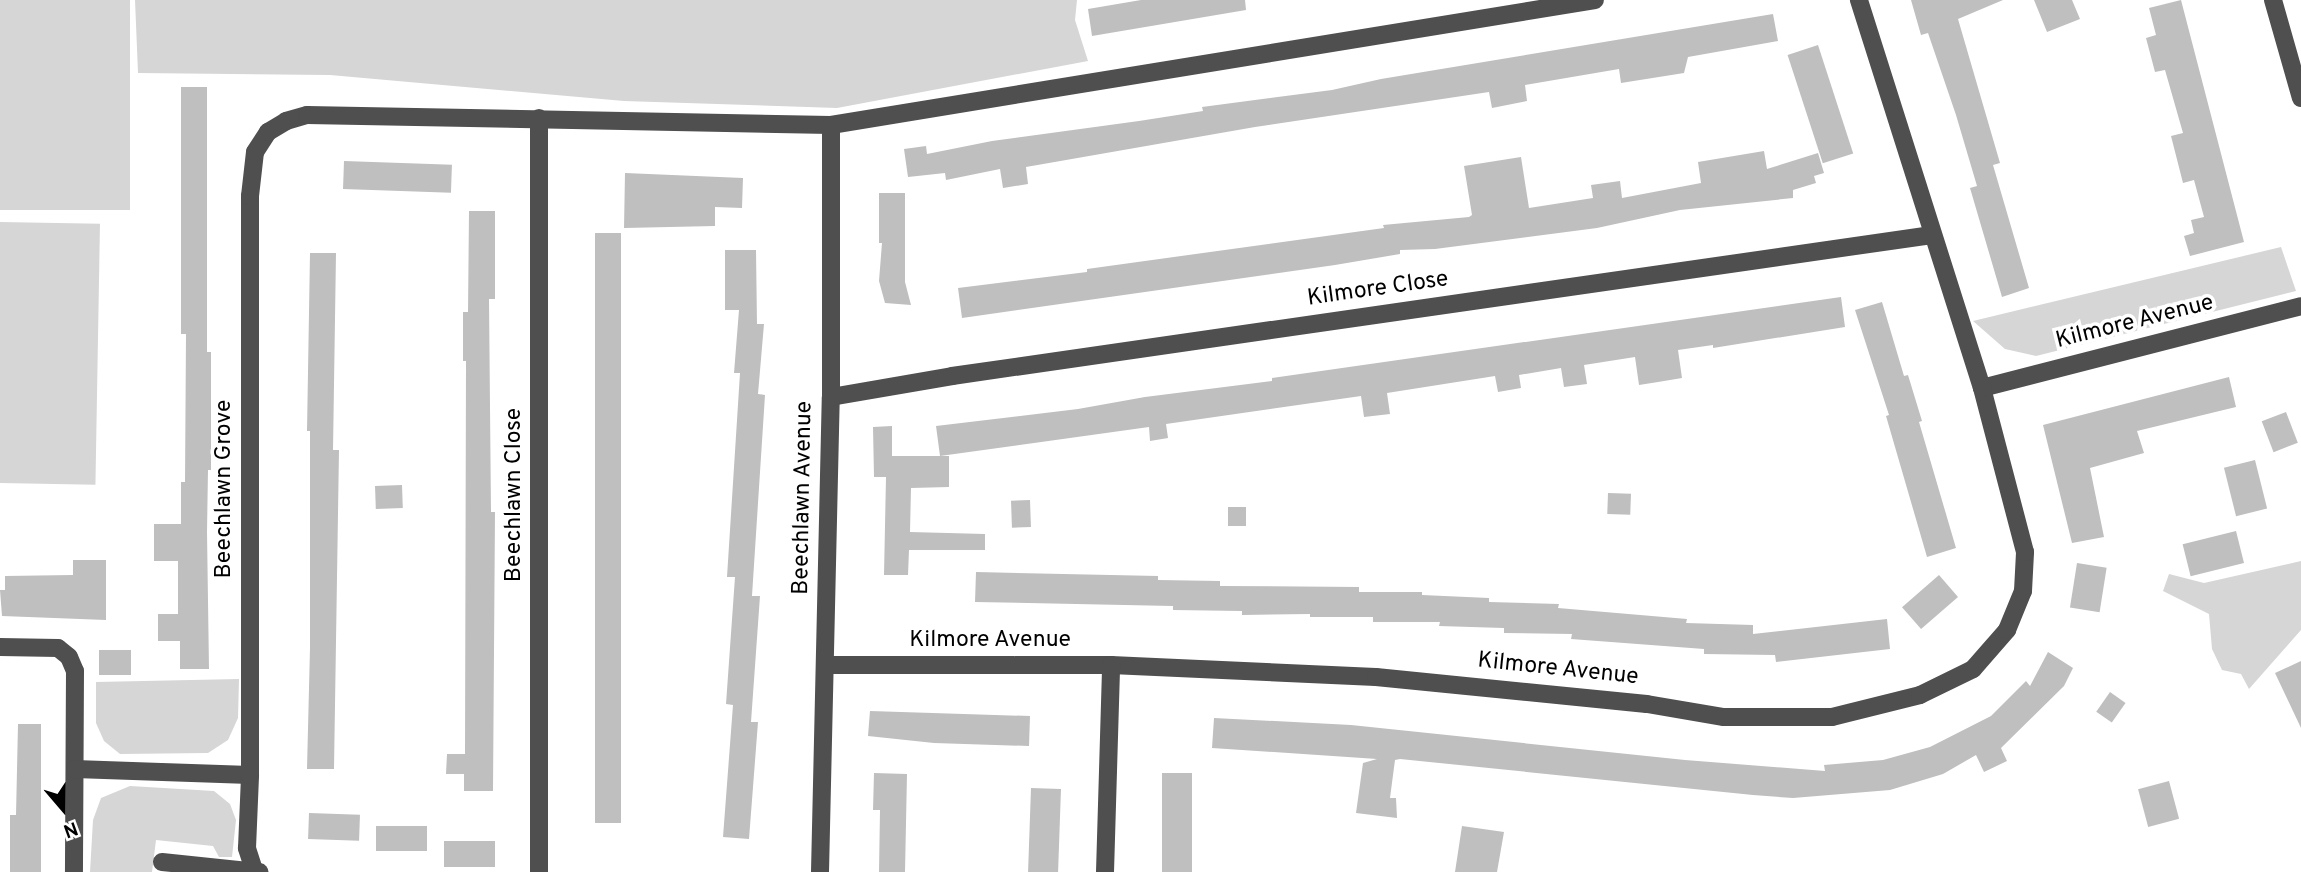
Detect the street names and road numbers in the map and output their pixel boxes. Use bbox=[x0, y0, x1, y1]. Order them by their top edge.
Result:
street label: Kilmore Close bbox=[1306, 266, 1450, 314]
street label: Kilmore Avenue bbox=[2053, 290, 2217, 356]
street label: Beechlawn Grove bbox=[211, 400, 239, 578]
street label: Beechlawn Avenue bbox=[789, 400, 819, 596]
street label: Beechlawn Close bbox=[501, 408, 529, 582]
street label: Kilmore Avenue bbox=[909, 627, 1071, 655]
street label: Kilmore Avenue bbox=[1476, 648, 1640, 692]

